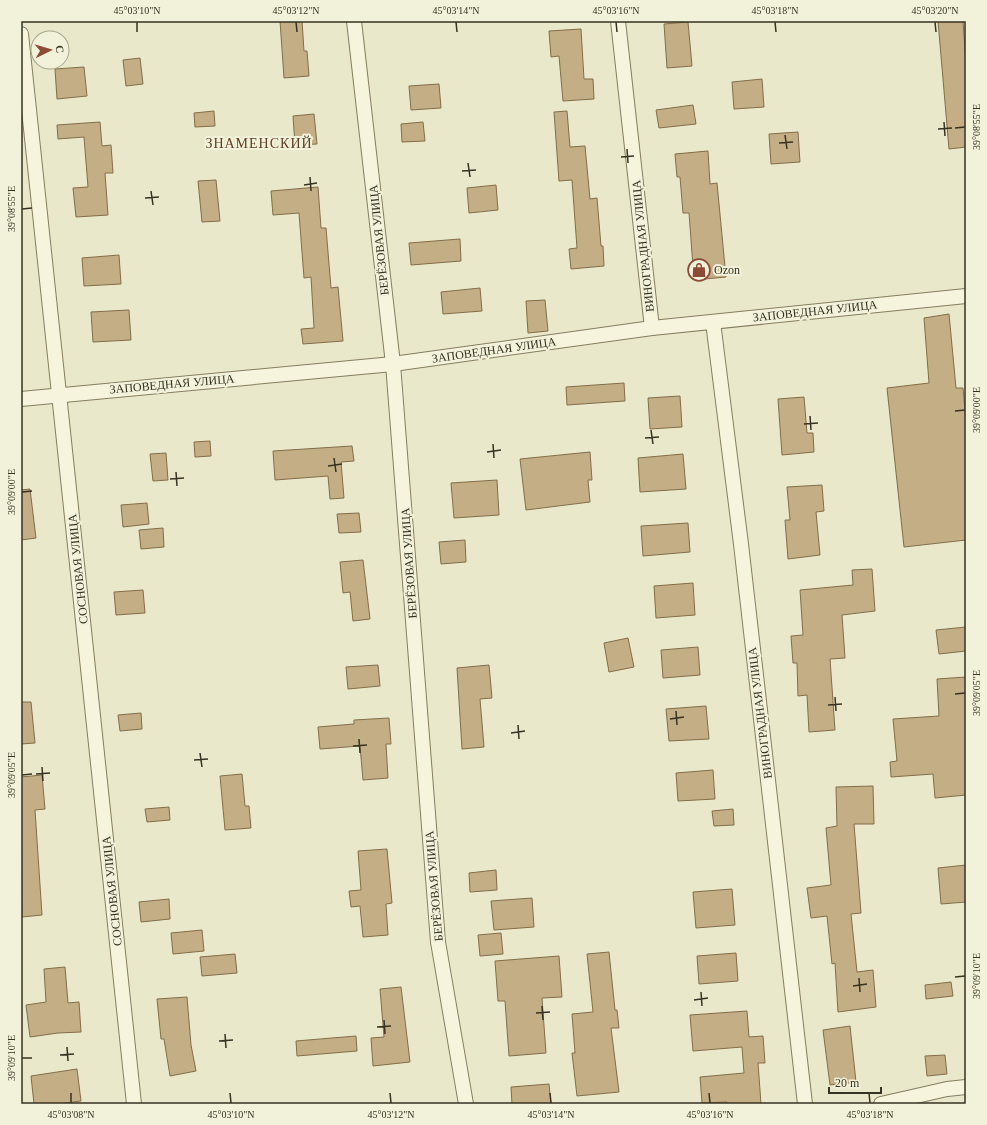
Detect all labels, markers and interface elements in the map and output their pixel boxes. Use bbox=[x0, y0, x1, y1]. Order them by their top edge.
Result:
text: 45°03'10"N bbox=[113, 5, 161, 16]
text: 45°03'12"N bbox=[272, 5, 320, 16]
text: 45°03'14"N bbox=[432, 5, 480, 16]
text: 45°03'16"N bbox=[592, 5, 640, 16]
text: 45°03'18"N bbox=[751, 5, 799, 16]
text: 45°03'20"N bbox=[911, 5, 959, 16]
north arrow bbox=[30, 30, 70, 70]
text: С bbox=[54, 45, 66, 54]
text: 39°08'55"E bbox=[971, 104, 982, 150]
district label: ЗНАМЕНСКИЙ bbox=[205, 135, 313, 151]
street label: ВИНОГРАДНАЯ УЛИЦА bbox=[629, 179, 657, 313]
street label: БЕРЁЗОВАЯ УЛИЦА bbox=[366, 184, 392, 296]
text: 39°08'55"E bbox=[6, 186, 17, 232]
shop icon: Ozon bbox=[686, 257, 712, 283]
place label: Ozon bbox=[714, 263, 740, 277]
street label: ЗАПОВЕДНАЯ УЛИЦА bbox=[752, 297, 878, 325]
street label: ЗАПОВЕДНАЯ УЛИЦА bbox=[431, 334, 557, 366]
street label: ЗАПОВЕДНАЯ УЛИЦА bbox=[109, 372, 235, 396]
text: 39°09'00"E bbox=[971, 387, 982, 433]
text: 39°09'00"E bbox=[6, 469, 17, 515]
street label: БЕРЁЗОВАЯ УЛИЦА bbox=[398, 507, 420, 619]
street label: СОСНОВАЯ УЛИЦА bbox=[65, 513, 91, 625]
street label: ВИНОГРАДНАЯ УЛИЦА bbox=[745, 646, 775, 780]
text: 39°09'05"E bbox=[971, 670, 982, 716]
text: 39°09'05"E bbox=[6, 752, 17, 798]
street label: БЕРЁЗОВАЯ УЛИЦА bbox=[422, 830, 446, 942]
street label: СОСНОВАЯ УЛИЦА bbox=[99, 835, 125, 947]
text: 39°09'10"E bbox=[971, 953, 982, 999]
text: 39°09'10"E bbox=[6, 1035, 17, 1081]
scale bar bbox=[829, 1069, 881, 1095]
text: 20 m bbox=[835, 1076, 860, 1090]
text: 45°03'08"N bbox=[47, 1109, 95, 1120]
text: 45°03'10"N bbox=[207, 1109, 255, 1120]
text: 45°03'12"N bbox=[367, 1109, 415, 1120]
text: 45°03'14"N bbox=[527, 1109, 575, 1120]
text: 45°03'16"N bbox=[686, 1109, 734, 1120]
text: 45°03'18"N bbox=[846, 1109, 894, 1120]

